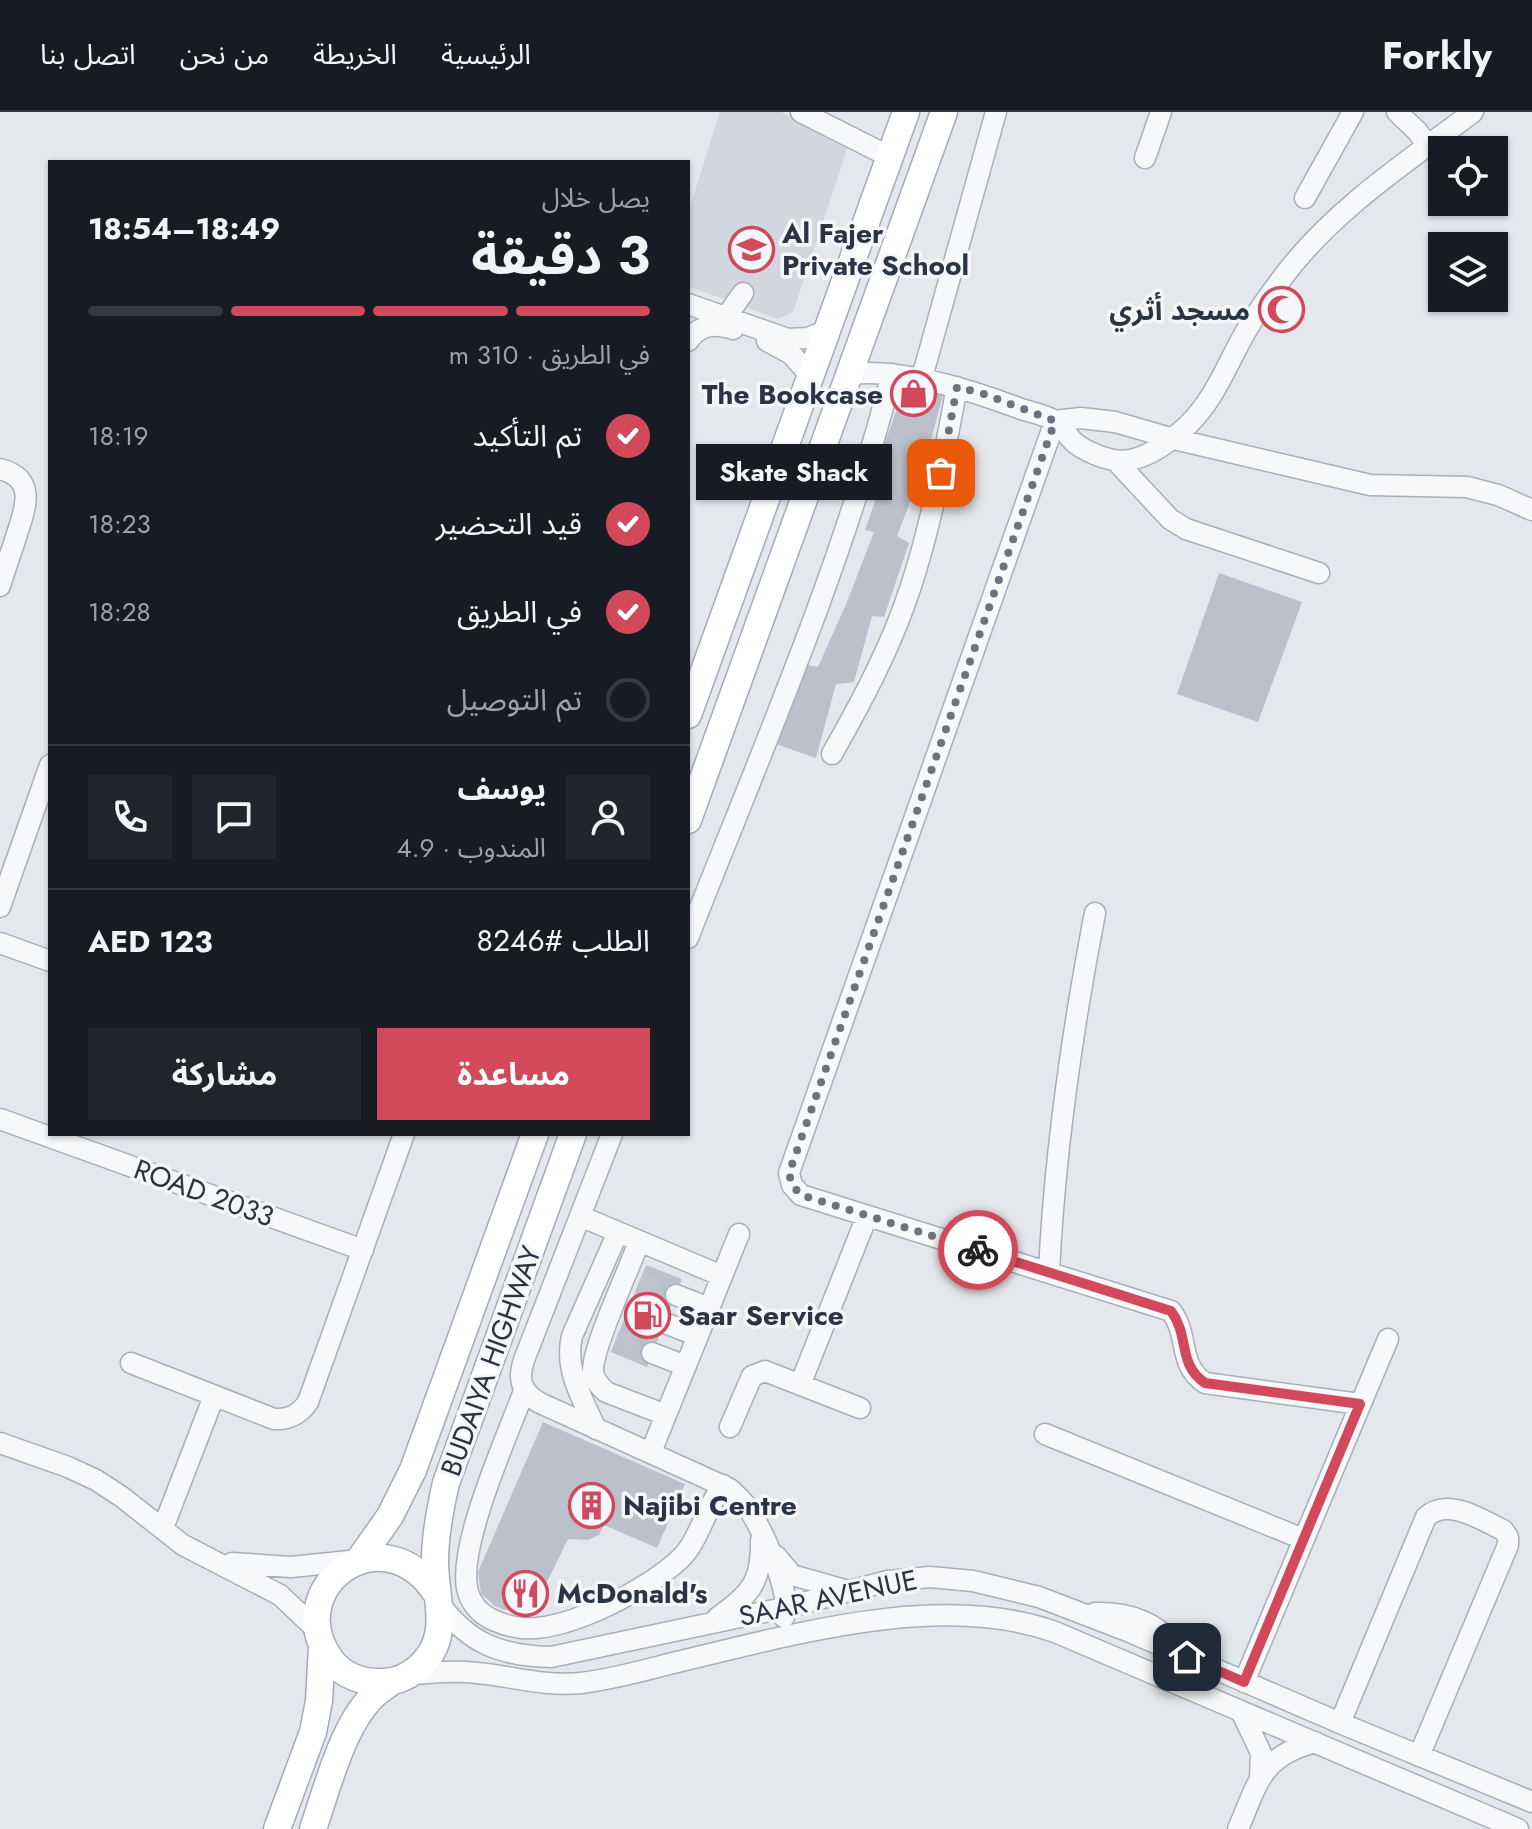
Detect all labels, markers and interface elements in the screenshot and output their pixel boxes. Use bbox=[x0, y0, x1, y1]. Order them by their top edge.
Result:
text: Forkly bbox=[1382, 28, 1492, 83]
text: اتصل بنا bbox=[40, 34, 136, 75]
text: من نحن bbox=[180, 34, 269, 75]
text: الخريطة bbox=[313, 34, 397, 75]
text: الرئيسية bbox=[441, 34, 531, 75]
map controls bbox=[1428, 136, 1508, 312]
button: locate bbox=[1428, 136, 1508, 216]
text: يصل خلال bbox=[542, 179, 650, 217]
text: 18:49–18:54 bbox=[88, 207, 280, 250]
place label: Al Fajer Private School bbox=[781, 213, 969, 286]
text: 3 دقيقة bbox=[471, 218, 650, 294]
school or university icon: Al Fajer Private School bbox=[727, 225, 775, 273]
button: layers bbox=[1428, 232, 1508, 312]
mosque icon: مسجد أثري bbox=[1257, 286, 1305, 334]
place label: مسجد أثري bbox=[1109, 290, 1250, 332]
text: في الطريق · 310 m bbox=[449, 336, 650, 374]
shop icon: The Bookcase bbox=[890, 370, 938, 418]
place label: The Bookcase bbox=[702, 374, 883, 415]
text: تم التأكيد bbox=[473, 414, 582, 457]
icon: check bbox=[606, 414, 650, 458]
text: 18:19 bbox=[88, 417, 148, 455]
pin bbox=[907, 439, 975, 507]
callout: Skate Shack bbox=[697, 445, 893, 501]
icon: bag bbox=[919, 451, 963, 495]
text: Skate Shack bbox=[719, 453, 869, 491]
text: قيد التحضير bbox=[436, 502, 582, 545]
icon: check bbox=[606, 502, 650, 546]
text: 18:23 bbox=[88, 505, 151, 543]
text: في الطريق bbox=[457, 590, 582, 633]
icon: check bbox=[606, 590, 650, 634]
text: 18:28 bbox=[88, 593, 151, 631]
text: تم التوصيل bbox=[447, 678, 582, 721]
text: يوسف bbox=[458, 767, 546, 810]
button: phone bbox=[88, 775, 172, 859]
button: chat bbox=[192, 775, 276, 859]
button: person bbox=[566, 775, 650, 859]
text: المندوب · 4.9 bbox=[396, 829, 546, 867]
text: الطلب #8246 bbox=[477, 919, 650, 962]
text: AED 123 bbox=[88, 920, 213, 963]
button: مشاركة bbox=[88, 1028, 361, 1120]
button: مساعدة bbox=[377, 1028, 650, 1120]
street label: ROAD 2033 bbox=[128, 1149, 280, 1237]
courier bbox=[938, 1210, 1018, 1290]
icon: bike bbox=[956, 1228, 1000, 1272]
street label: BUDAIYA HIGHWAY bbox=[430, 1240, 552, 1482]
fuel station icon: Saar Service bbox=[623, 1291, 671, 1339]
place label: Saar Service bbox=[678, 1295, 844, 1336]
building icon: Najibi Centre bbox=[568, 1481, 616, 1529]
place label: Najibi Centre bbox=[623, 1485, 797, 1526]
street label: SAAR AVENUE bbox=[735, 1559, 921, 1637]
restaurant icon: McDonald's bbox=[502, 1569, 550, 1617]
place label: McDonald's bbox=[557, 1573, 708, 1614]
pin bbox=[1153, 1623, 1221, 1691]
icon: home bbox=[1165, 1635, 1209, 1679]

